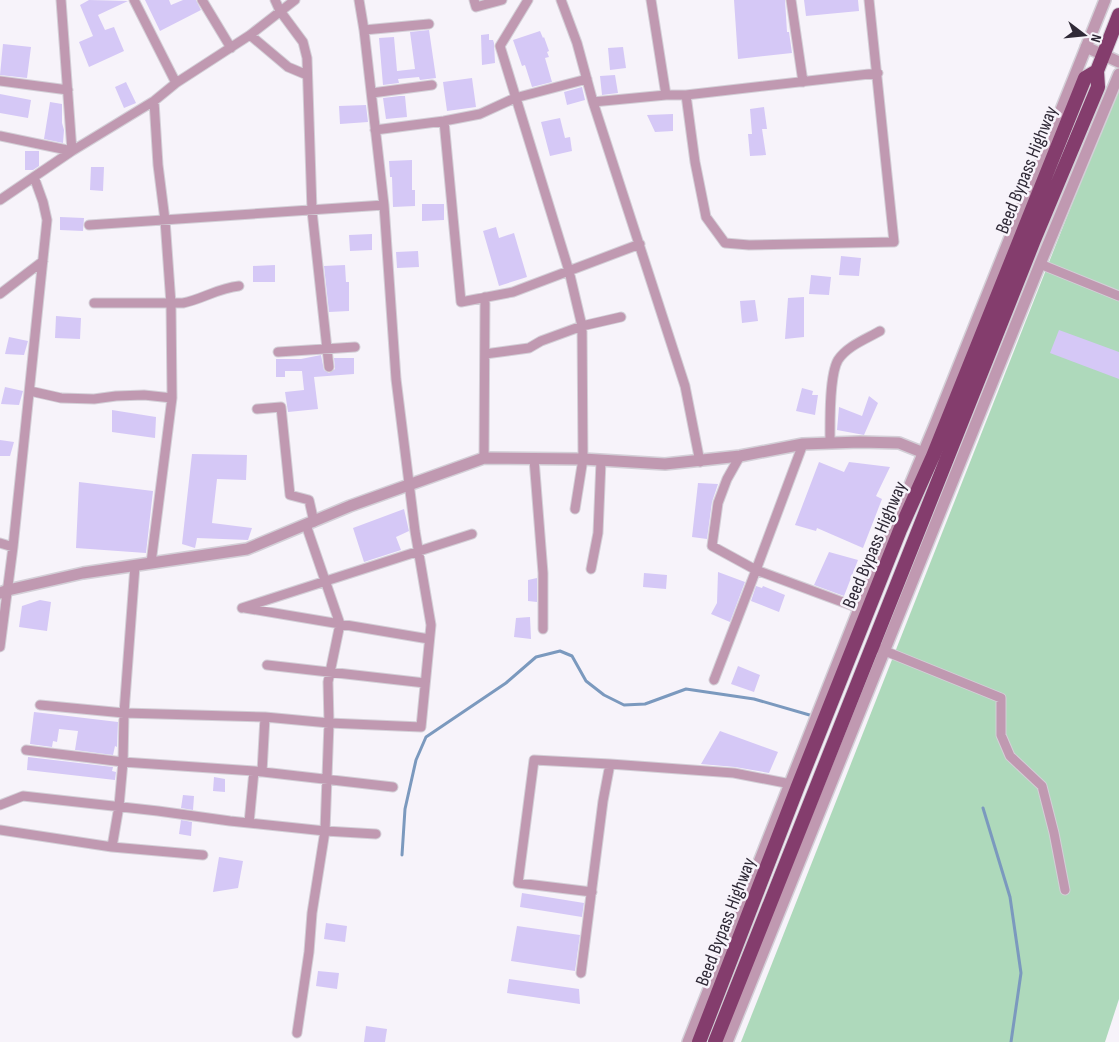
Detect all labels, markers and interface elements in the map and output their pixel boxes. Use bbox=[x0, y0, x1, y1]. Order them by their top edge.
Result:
north arrow bbox=[1059, 10, 1109, 60]
text: N bbox=[1087, 33, 1105, 44]
street label: Beed Bypass Highway bbox=[991, 102, 1063, 237]
street label: Beed Bypass Highway bbox=[838, 477, 912, 612]
street label: Beed Bypass Highway bbox=[691, 854, 761, 989]

